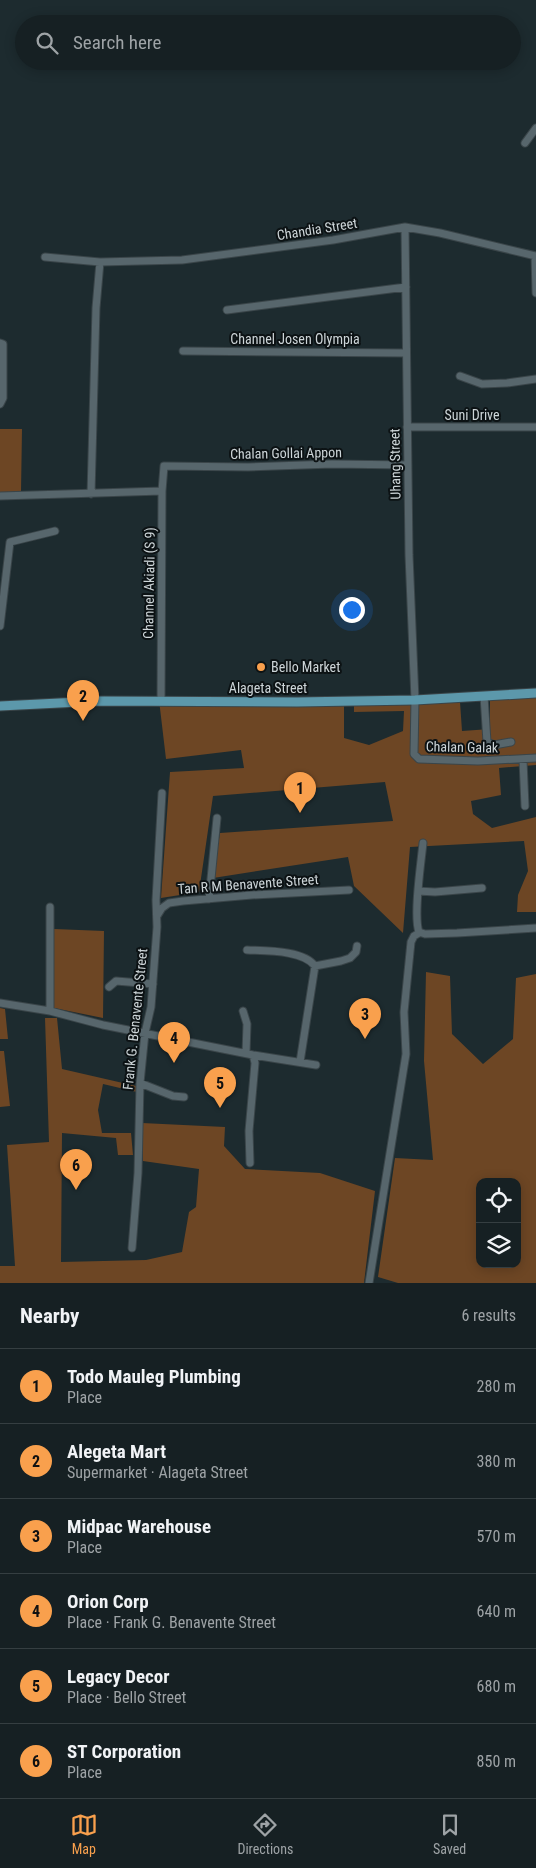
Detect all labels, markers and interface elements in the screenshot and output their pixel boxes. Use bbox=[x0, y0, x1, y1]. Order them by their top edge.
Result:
search box bbox=[15, 15, 521, 70]
icon: search bbox=[33, 29, 61, 57]
text: Search here bbox=[73, 31, 161, 54]
street label: Chandia Street bbox=[276, 215, 358, 243]
street label: Channel Josen Olympia bbox=[230, 331, 360, 347]
street label: Suni Drive bbox=[444, 407, 500, 423]
street label: Uhang Street bbox=[386, 428, 404, 500]
street label: Chalan Gollai Appon bbox=[230, 444, 342, 462]
street label: Channel Akiadi (S 9) bbox=[140, 527, 159, 639]
your location bbox=[339, 597, 365, 623]
place label: Bello Market bbox=[271, 659, 340, 675]
marker: Bello Market bbox=[255, 661, 267, 673]
pin: 2 bbox=[67, 680, 99, 721]
street label: Alageta Street bbox=[229, 680, 307, 696]
street label: Chalan Galak bbox=[426, 738, 499, 756]
pin: 1 bbox=[284, 772, 316, 813]
street label: Tan R M Benavente Street bbox=[177, 871, 319, 897]
street label: Frank G. Benavente Street bbox=[120, 947, 150, 1091]
pin: 3 bbox=[349, 998, 381, 1039]
pin: 4 bbox=[158, 1022, 190, 1063]
pin: 5 bbox=[204, 1067, 236, 1108]
pin: 6 bbox=[60, 1149, 92, 1190]
map controls bbox=[476, 1178, 521, 1268]
button: locate bbox=[476, 1178, 521, 1223]
button: layers bbox=[476, 1223, 521, 1268]
text: Nearby bbox=[20, 1304, 79, 1328]
text: 6 results bbox=[461, 1306, 516, 1325]
text: Todo Mauleg Plumbing bbox=[67, 1365, 241, 1388]
text: 1 bbox=[32, 1377, 40, 1396]
text: 280 m bbox=[477, 1377, 516, 1396]
text: Place bbox=[67, 1388, 102, 1407]
text: Alegeta Mart bbox=[67, 1440, 166, 1463]
text: 2 bbox=[32, 1452, 40, 1471]
text: 380 m bbox=[477, 1452, 516, 1471]
text: Supermarket · Alageta Street bbox=[67, 1463, 248, 1482]
text: Midpac Warehouse bbox=[67, 1515, 211, 1538]
text: 3 bbox=[32, 1527, 40, 1546]
text: 570 m bbox=[477, 1527, 516, 1546]
text: Place bbox=[67, 1538, 102, 1557]
text: Orion Corp bbox=[67, 1590, 149, 1613]
text: 4 bbox=[32, 1602, 40, 1621]
text: 640 m bbox=[477, 1602, 516, 1621]
text: Place · Frank G. Benavente Street bbox=[67, 1613, 276, 1632]
text: Legacy Decor bbox=[67, 1665, 170, 1688]
text: 5 bbox=[32, 1677, 40, 1696]
text: 680 m bbox=[477, 1677, 516, 1696]
text: Place · Bello Street bbox=[67, 1688, 186, 1707]
text: ST Corporation bbox=[67, 1740, 181, 1763]
text: 6 bbox=[32, 1752, 40, 1771]
text: 850 m bbox=[477, 1752, 516, 1771]
text: Place bbox=[67, 1763, 102, 1782]
tab: Map bbox=[70, 1811, 98, 1857]
tab: Directions bbox=[237, 1811, 293, 1857]
tab: Saved bbox=[433, 1811, 466, 1857]

